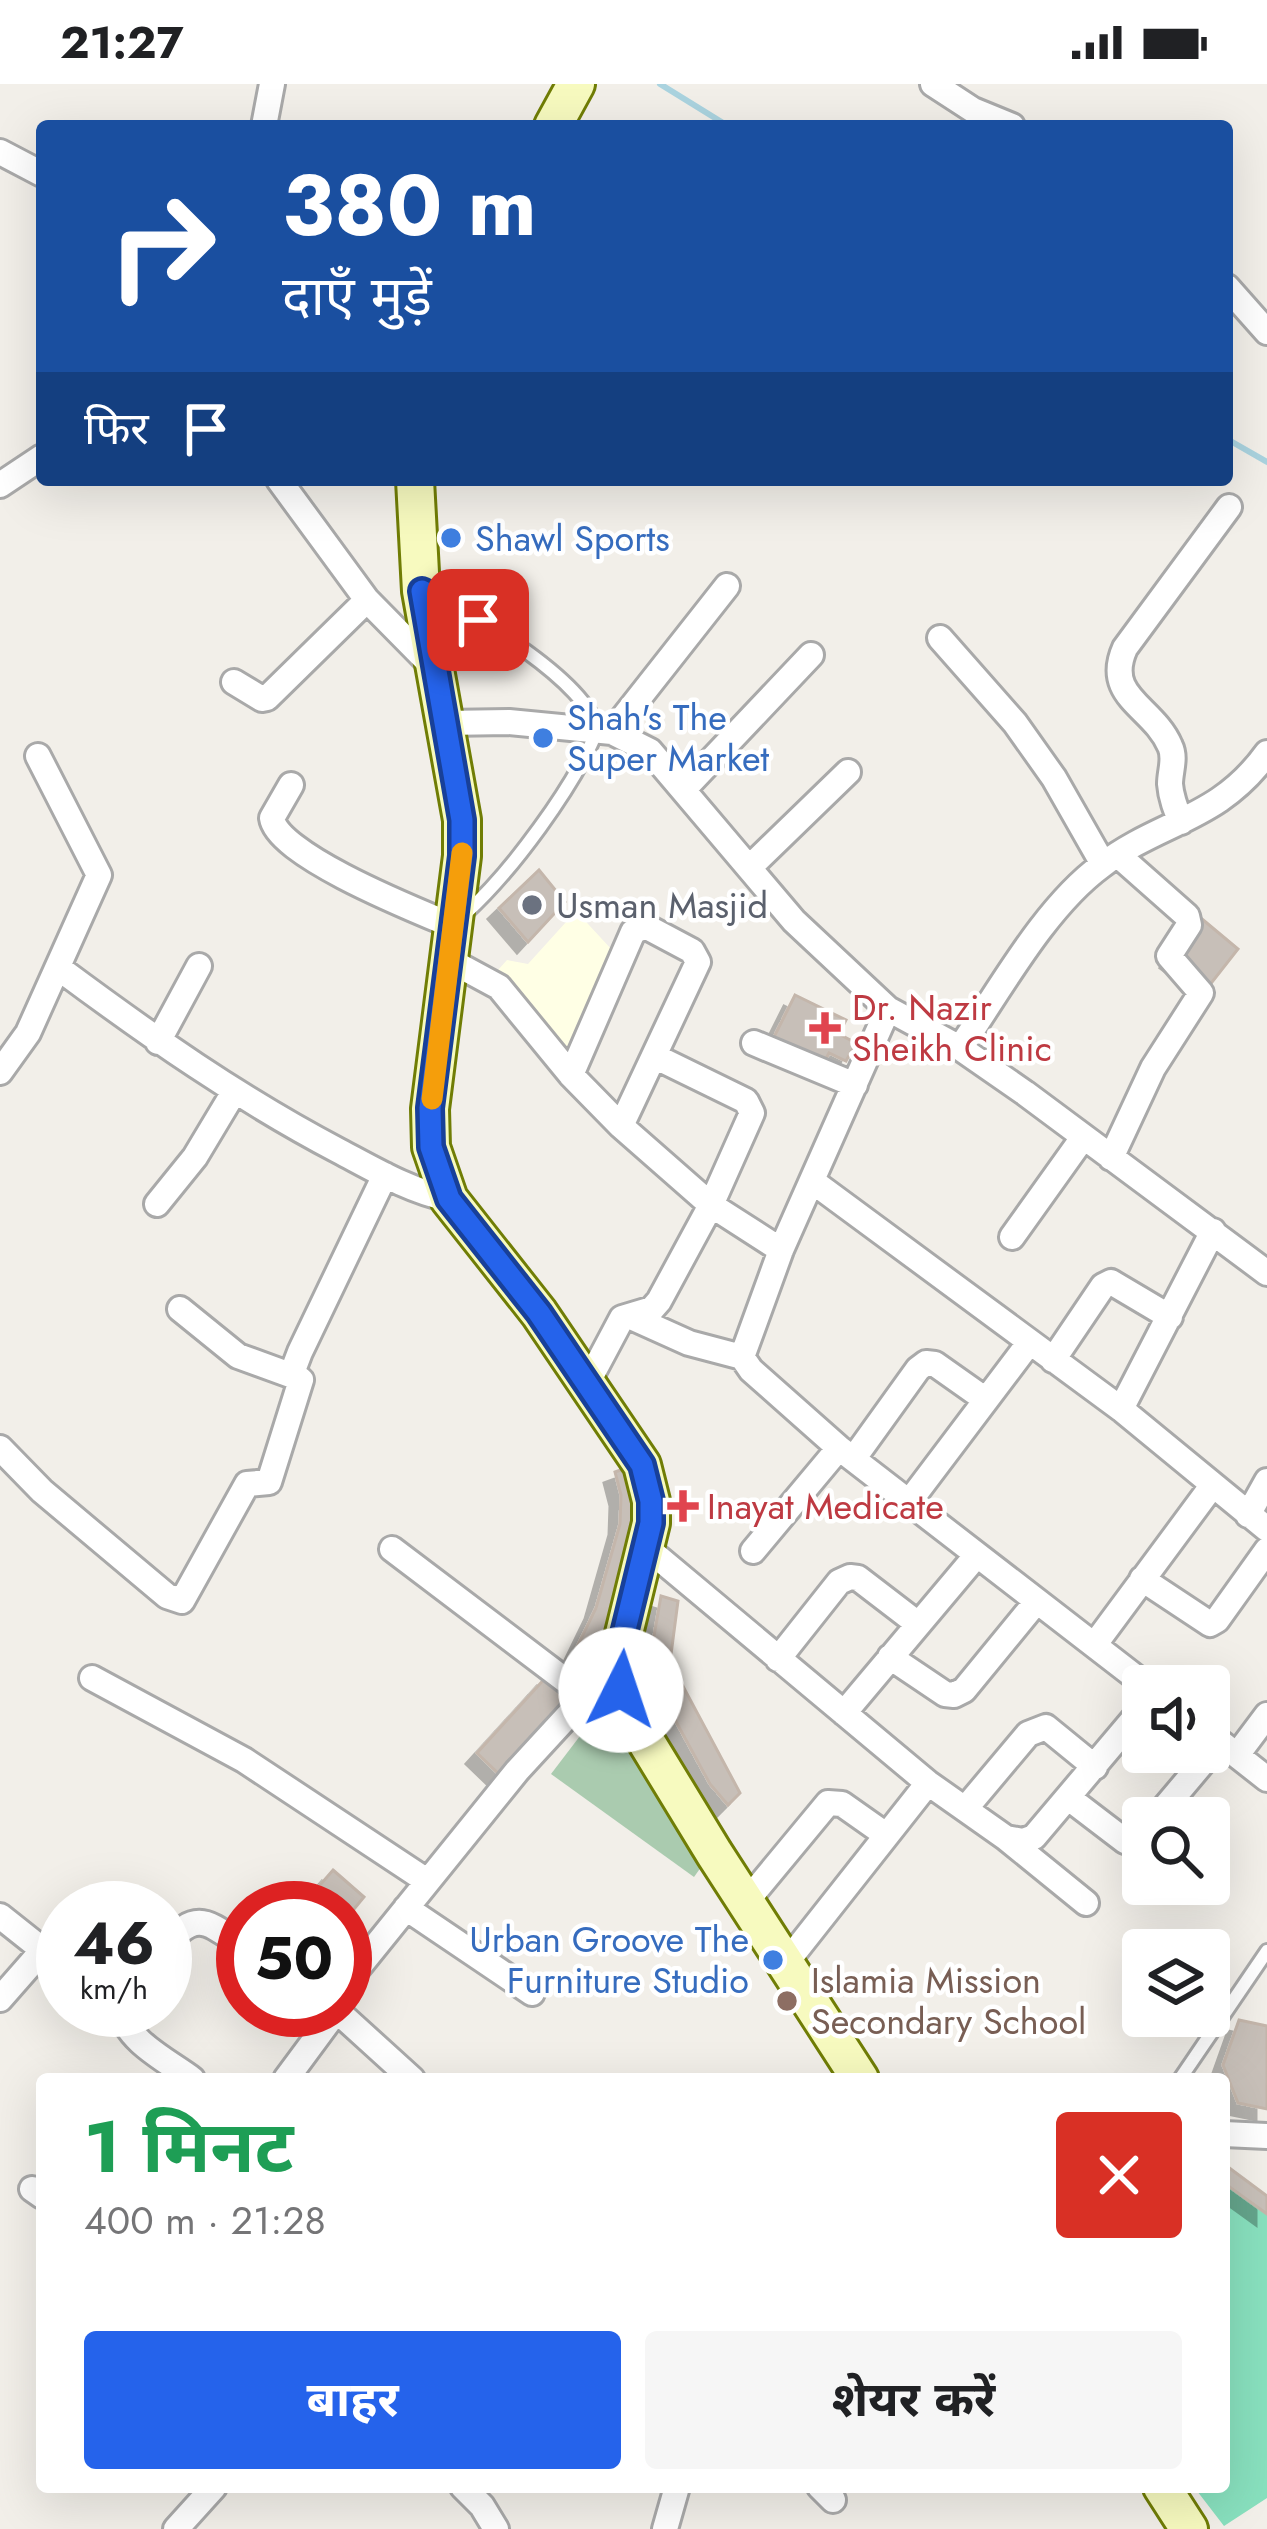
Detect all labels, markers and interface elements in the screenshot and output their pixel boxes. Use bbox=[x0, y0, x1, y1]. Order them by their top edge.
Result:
text: 21:27 bbox=[60, 10, 184, 75]
text: 380 m bbox=[282, 145, 537, 267]
icon: right bbox=[84, 168, 240, 324]
text: दाएँ मुड़ें bbox=[282, 257, 432, 335]
text: फिर bbox=[84, 396, 149, 461]
icon: arrive bbox=[173, 396, 239, 462]
place label: Shawl Sports bbox=[475, 512, 670, 564]
marker: Shawl Sports bbox=[438, 525, 464, 551]
pin bbox=[427, 569, 529, 671]
icon: arrive bbox=[445, 587, 511, 653]
place label: Shah's The Super Market bbox=[567, 691, 770, 784]
marker: Shah's The Super Market bbox=[530, 725, 556, 751]
place label: Usman Masjid bbox=[556, 879, 768, 931]
marker: Usman Masjid bbox=[519, 892, 545, 918]
place label: Dr. Nazir Sheikh Clinic bbox=[852, 981, 1052, 1074]
marker: Dr. Nazir Sheikh Clinic bbox=[809, 1012, 841, 1044]
place label: Inayat Medicate bbox=[707, 1480, 944, 1532]
marker: Inayat Medicate bbox=[670, 1493, 696, 1519]
position arrow bbox=[558, 1627, 684, 1753]
map controls bbox=[1122, 1665, 1230, 2037]
button: sound bbox=[1122, 1665, 1230, 1773]
button: search bbox=[1122, 1797, 1230, 1905]
speed limit sign: 50 bbox=[216, 1881, 372, 2037]
text: 46 bbox=[73, 1900, 155, 1987]
place label: Urban Groove The Furniture Studio bbox=[469, 1913, 749, 2006]
button: layers bbox=[1122, 1929, 1230, 2037]
marker: Urban Groove The Furniture Studio bbox=[760, 1947, 786, 1973]
place label: Islamia Mission Secondary School bbox=[811, 1954, 1086, 2047]
text: km/h bbox=[80, 1967, 148, 2010]
marker: Islamia Mission Secondary School bbox=[774, 1988, 800, 2014]
text: 1 मिनट bbox=[84, 2095, 293, 2199]
button: close bbox=[1056, 2112, 1182, 2238]
text: 400 m · 21:28 bbox=[84, 2192, 326, 2249]
button: बाहर bbox=[84, 2331, 621, 2469]
button: शेयर करें bbox=[645, 2331, 1182, 2469]

